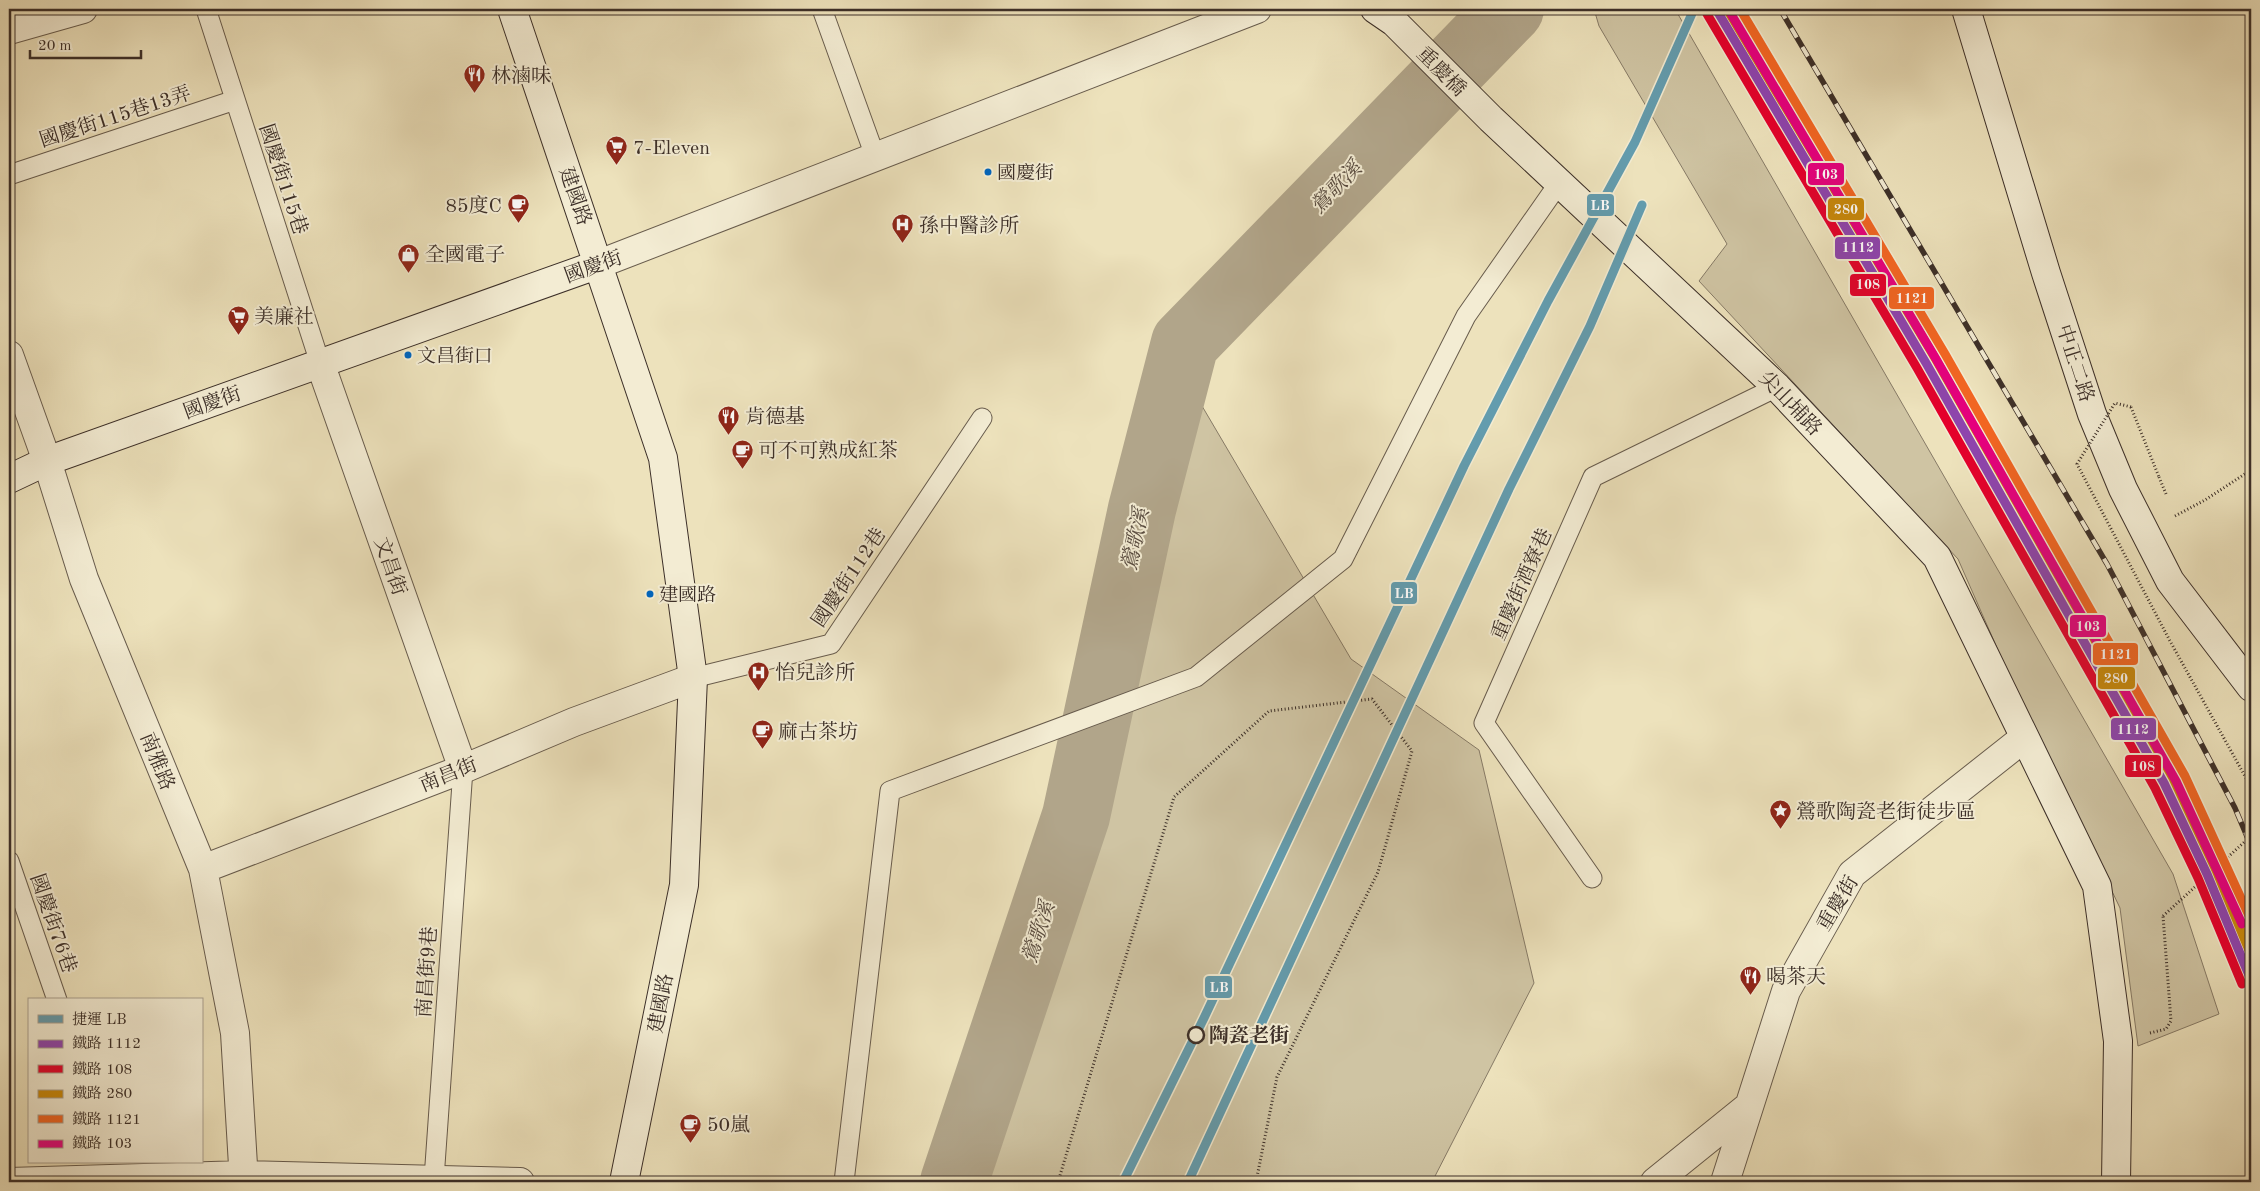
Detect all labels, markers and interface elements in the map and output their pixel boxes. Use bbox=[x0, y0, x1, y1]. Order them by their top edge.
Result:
scale bar bbox=[30, 28, 141, 60]
text: 20 m bbox=[38, 39, 72, 54]
street label: 重慶橋 bbox=[1412, 43, 1470, 101]
restaurant icon: 林滷味 bbox=[463, 63, 487, 94]
place label: 林滷味 bbox=[491, 65, 551, 87]
street label: 國慶街115巷13弄 bbox=[37, 82, 194, 152]
street label: 國慶街115巷 bbox=[255, 121, 311, 237]
supermarket icon: 7-Eleven bbox=[605, 135, 629, 166]
place label: 7-Eleven bbox=[633, 139, 710, 159]
water label: 鶯歌溪 bbox=[1306, 155, 1368, 218]
place label: 國慶街 bbox=[997, 162, 1054, 184]
line badge: 103 bbox=[1807, 162, 1845, 186]
street label: 建國路 bbox=[555, 164, 595, 228]
marker: 國慶街 bbox=[983, 167, 993, 177]
text: 103 bbox=[1814, 168, 1838, 182]
cafe icon: 85度C bbox=[506, 193, 530, 224]
line badge: LB bbox=[1586, 193, 1615, 217]
place label: 85度C bbox=[445, 194, 502, 217]
line badge: 280 bbox=[1827, 197, 1865, 221]
text: LB bbox=[1590, 199, 1610, 213]
text: 280 bbox=[1834, 203, 1858, 217]
hospital icon: 孫中醫診所 bbox=[891, 213, 915, 244]
place label: 孫中醫診所 bbox=[919, 215, 1019, 237]
line badge: 1112 bbox=[1834, 236, 1881, 260]
text: 1112 bbox=[1842, 241, 1874, 255]
shop icon: 全國電子 bbox=[397, 242, 421, 273]
place label: 全國電子 bbox=[425, 244, 505, 266]
street label: 國慶街 bbox=[561, 246, 625, 288]
line badge: 108 bbox=[1849, 273, 1887, 297]
text: 108 bbox=[1856, 278, 1880, 292]
line badge: 1121 bbox=[1888, 286, 1935, 310]
text: 1121 bbox=[1896, 292, 1928, 306]
supermarket icon: 美廉社 bbox=[226, 304, 250, 335]
place label: 美廉社 bbox=[254, 306, 314, 328]
street label: 中正二路 bbox=[2052, 322, 2098, 405]
place label: 文昌街口 bbox=[417, 346, 493, 367]
marker: 文昌街口 bbox=[403, 350, 413, 360]
street label: 尖山埔路 bbox=[1755, 367, 1826, 440]
street label: 國慶街 bbox=[180, 382, 244, 424]
restaurant icon: 肯德基 bbox=[717, 404, 741, 435]
place label: 肯德基 bbox=[745, 406, 805, 428]
cafe icon: 可不可熟成紅茶 bbox=[730, 438, 754, 469]
place label: 可不可熟成紅茶 bbox=[758, 439, 898, 462]
water label: 鶯歌溪 bbox=[1118, 504, 1154, 572]
street label: 國慶街112巷 bbox=[808, 524, 890, 631]
street label: 重慶街酒寮巷 bbox=[1487, 525, 1556, 644]
street label: 文昌街 bbox=[370, 534, 410, 598]
line badge: LB bbox=[1390, 581, 1418, 605]
place label: 建國路 bbox=[659, 585, 716, 606]
text: LB bbox=[1394, 587, 1414, 601]
marker: 建國路 bbox=[645, 589, 655, 599]
line badge: 103 bbox=[2069, 614, 2107, 638]
text: 103 bbox=[2076, 620, 2100, 634]
line badge: 1121 bbox=[2092, 642, 2139, 666]
text: 1121 bbox=[2100, 648, 2132, 662]
hospital icon: 怡兒診所 bbox=[747, 660, 771, 691]
place label: 怡兒診所 bbox=[775, 662, 855, 684]
line badge: 280 bbox=[2097, 666, 2136, 690]
text: 280 bbox=[2104, 672, 2128, 686]
line badge: 1112 bbox=[2110, 717, 2157, 741]
cafe icon: 麻古茶坊 bbox=[750, 719, 774, 750]
place label: 麻古茶坊 bbox=[778, 721, 858, 743]
text: 1112 bbox=[2117, 723, 2149, 737]
street label: 南雅路 bbox=[136, 729, 179, 793]
street label: 南昌街 bbox=[416, 753, 480, 796]
line badge: 108 bbox=[2124, 754, 2162, 778]
text: 108 bbox=[2131, 760, 2155, 774]
place icon: 鶯歌陶瓷老街徒步區 bbox=[1768, 799, 1792, 830]
place label: 鶯歌陶瓷老街徒步區 bbox=[1796, 801, 1976, 823]
street label: 國慶街76巷 bbox=[26, 871, 80, 976]
street label: 重慶街 bbox=[1813, 872, 1863, 935]
water label: 鶯歌溪 bbox=[1018, 897, 1060, 966]
street label: 南昌街9巷 bbox=[413, 926, 441, 1019]
restaurant icon: 喝茶天 bbox=[1738, 964, 1762, 995]
place label: 喝茶天 bbox=[1766, 966, 1826, 988]
street label: 建國路 bbox=[644, 972, 678, 1035]
line badge: LB bbox=[1204, 975, 1233, 999]
text: LB bbox=[1209, 981, 1229, 995]
legend bbox=[28, 998, 202, 1164]
text: 捷運 LB bbox=[72, 1011, 127, 1028]
place label: 陶瓷老街 bbox=[1209, 1024, 1289, 1047]
marker: 陶瓷老街 bbox=[1187, 1026, 1205, 1044]
text: 鐵路 1112 bbox=[72, 1035, 141, 1052]
text: 鐵路 108 bbox=[72, 1061, 132, 1078]
text: 鐵路 280 bbox=[72, 1085, 132, 1102]
text: 鐵路 1121 bbox=[72, 1111, 141, 1128]
cafe icon: 50嵐 bbox=[679, 1112, 703, 1143]
place label: 50嵐 bbox=[707, 1114, 750, 1136]
text: 鐵路 103 bbox=[72, 1135, 132, 1152]

